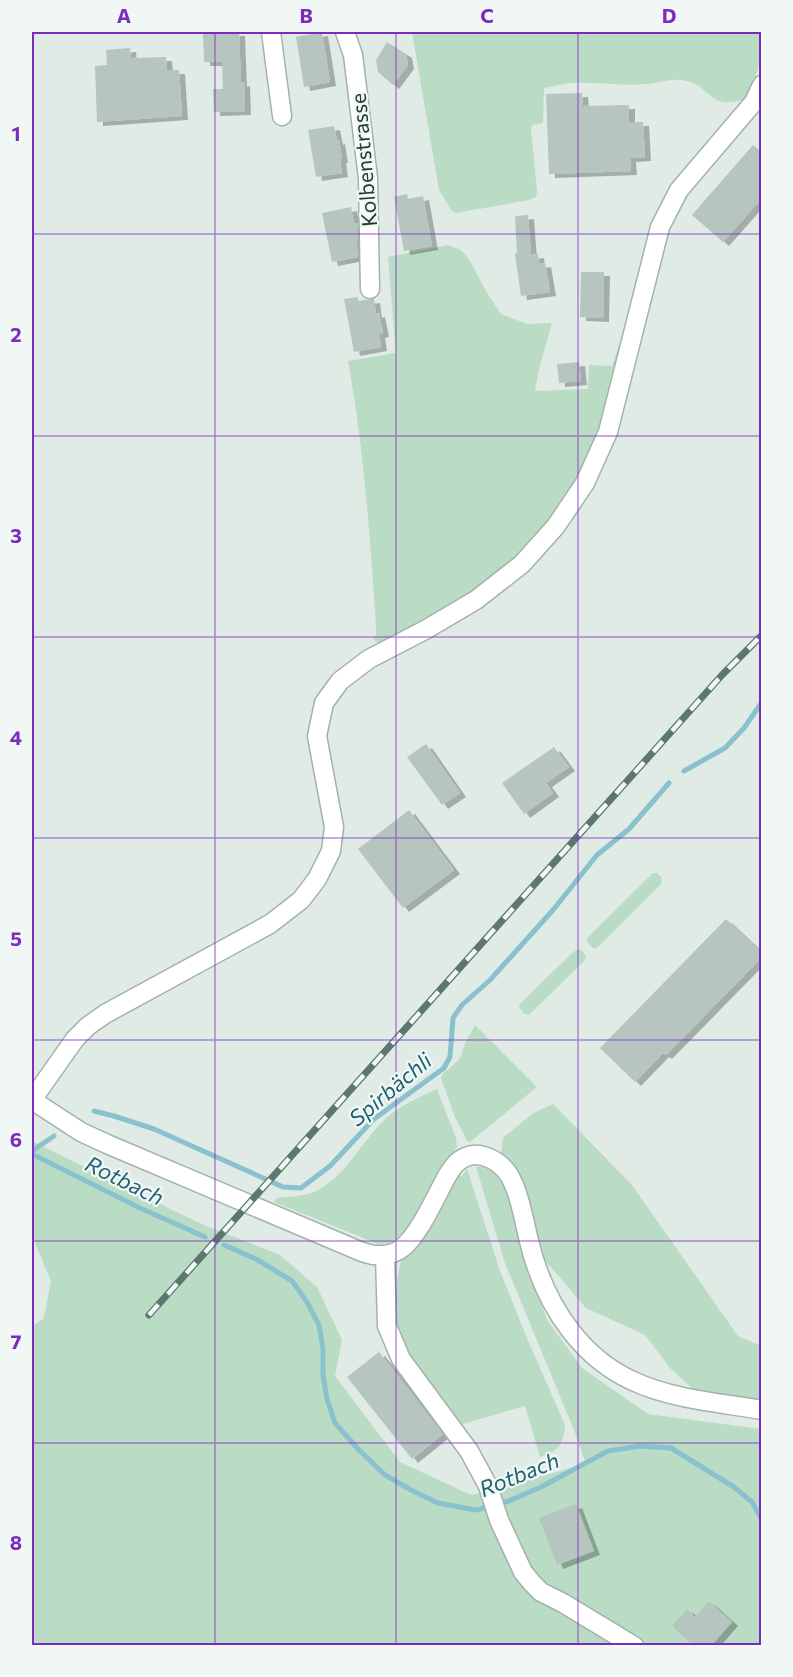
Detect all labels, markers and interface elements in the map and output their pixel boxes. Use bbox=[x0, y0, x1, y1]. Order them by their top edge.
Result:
text: A bbox=[117, 3, 131, 27]
text: B bbox=[299, 3, 313, 27]
text: C bbox=[480, 3, 494, 27]
text: D bbox=[662, 3, 676, 27]
street label: Kolbenstrasse bbox=[345, 92, 381, 228]
text: 1 bbox=[11, 121, 21, 145]
text: 2 bbox=[10, 322, 22, 346]
text: 3 bbox=[10, 523, 22, 547]
text: 4 bbox=[10, 725, 22, 749]
text: 5 bbox=[10, 926, 22, 950]
water label: Spirbächli bbox=[343, 1046, 438, 1131]
text: 6 bbox=[10, 1127, 22, 1151]
water label: Rotbach bbox=[81, 1149, 169, 1211]
text: 7 bbox=[11, 1329, 22, 1353]
water label: Rotbach bbox=[475, 1446, 563, 1502]
text: 8 bbox=[10, 1530, 22, 1554]

